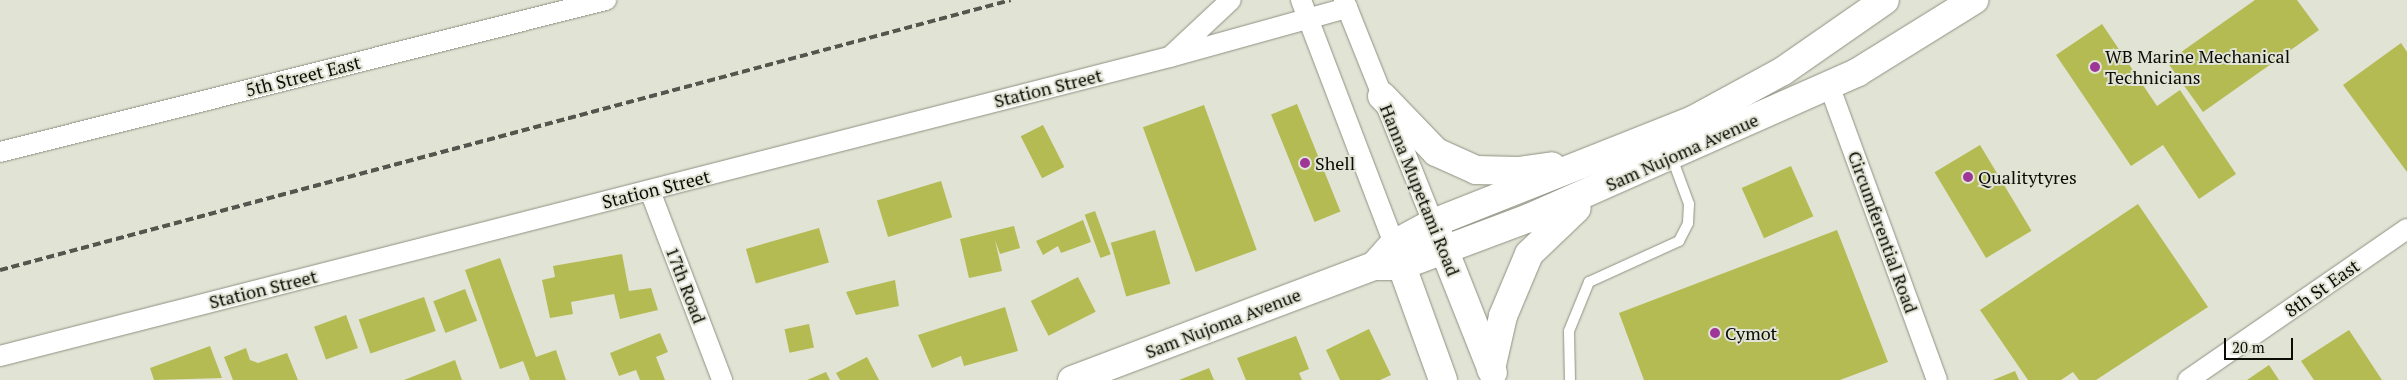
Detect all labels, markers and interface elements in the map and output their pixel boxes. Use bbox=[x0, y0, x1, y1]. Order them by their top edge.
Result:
place label: WB Marine Mechanical Technicians bbox=[2105, 46, 2290, 88]
street label: 5th Street East bbox=[243, 51, 363, 101]
marker: WB Marine Mechanical Technicians bbox=[2089, 61, 2101, 73]
street label: Station Street bbox=[992, 64, 1104, 112]
street label: Hanna Mupetami Road bbox=[1376, 101, 1464, 279]
street label: Sam Nujoma Avenue bbox=[1602, 109, 1762, 195]
street label: Circumferential Road bbox=[1844, 148, 1922, 316]
place label: Shell bbox=[1315, 152, 1355, 174]
marker: Shell bbox=[1299, 157, 1311, 169]
street label: Station Street bbox=[600, 165, 712, 213]
place label: Qualitytyres bbox=[1978, 166, 2077, 188]
marker: Qualitytyres bbox=[1962, 171, 1974, 183]
street label: 17th Road bbox=[662, 244, 710, 326]
street label: 8th St East bbox=[2281, 255, 2363, 321]
street label: Station Street bbox=[207, 265, 319, 313]
street label: Sam Nujoma Avenue bbox=[1142, 283, 1304, 363]
place label: Cymot bbox=[1725, 322, 1777, 344]
marker: Cymot bbox=[1709, 327, 1721, 339]
scale bar bbox=[2227, 328, 2296, 360]
text: 20 m bbox=[2232, 337, 2265, 357]

